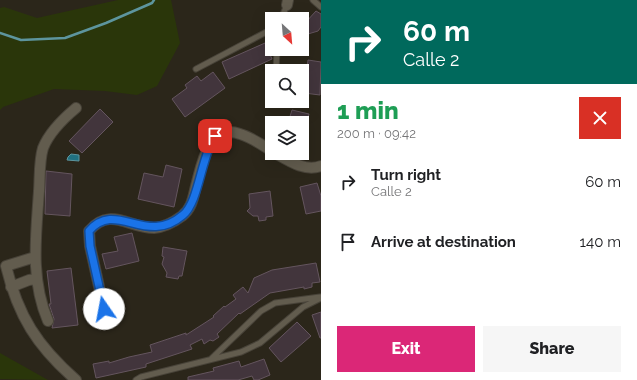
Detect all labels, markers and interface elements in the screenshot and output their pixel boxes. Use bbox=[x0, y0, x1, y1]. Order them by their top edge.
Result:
north arrow bbox=[265, 12, 309, 56]
map controls bbox=[265, 12, 309, 160]
text: 60 m bbox=[403, 15, 470, 48]
icon: right bbox=[337, 16, 389, 68]
text: Calle 2 bbox=[403, 49, 459, 70]
button: search bbox=[265, 64, 309, 108]
text: 1 min bbox=[337, 96, 399, 125]
button: close bbox=[579, 97, 621, 139]
button: layers bbox=[265, 116, 309, 160]
pin bbox=[198, 119, 232, 153]
icon: arrive bbox=[204, 125, 226, 147]
text: 200 m · 09:42 bbox=[337, 126, 416, 141]
text: Turn right bbox=[371, 166, 441, 184]
icon: right bbox=[337, 171, 359, 193]
text: 60 m bbox=[585, 173, 621, 191]
text: Calle 2 bbox=[371, 184, 412, 199]
icon: arrive bbox=[337, 231, 359, 253]
text: Arrive at destination bbox=[371, 233, 516, 251]
text: 140 m bbox=[580, 233, 621, 251]
position arrow bbox=[83, 288, 125, 330]
button: Exit bbox=[337, 326, 475, 372]
button: Share bbox=[483, 326, 621, 372]

